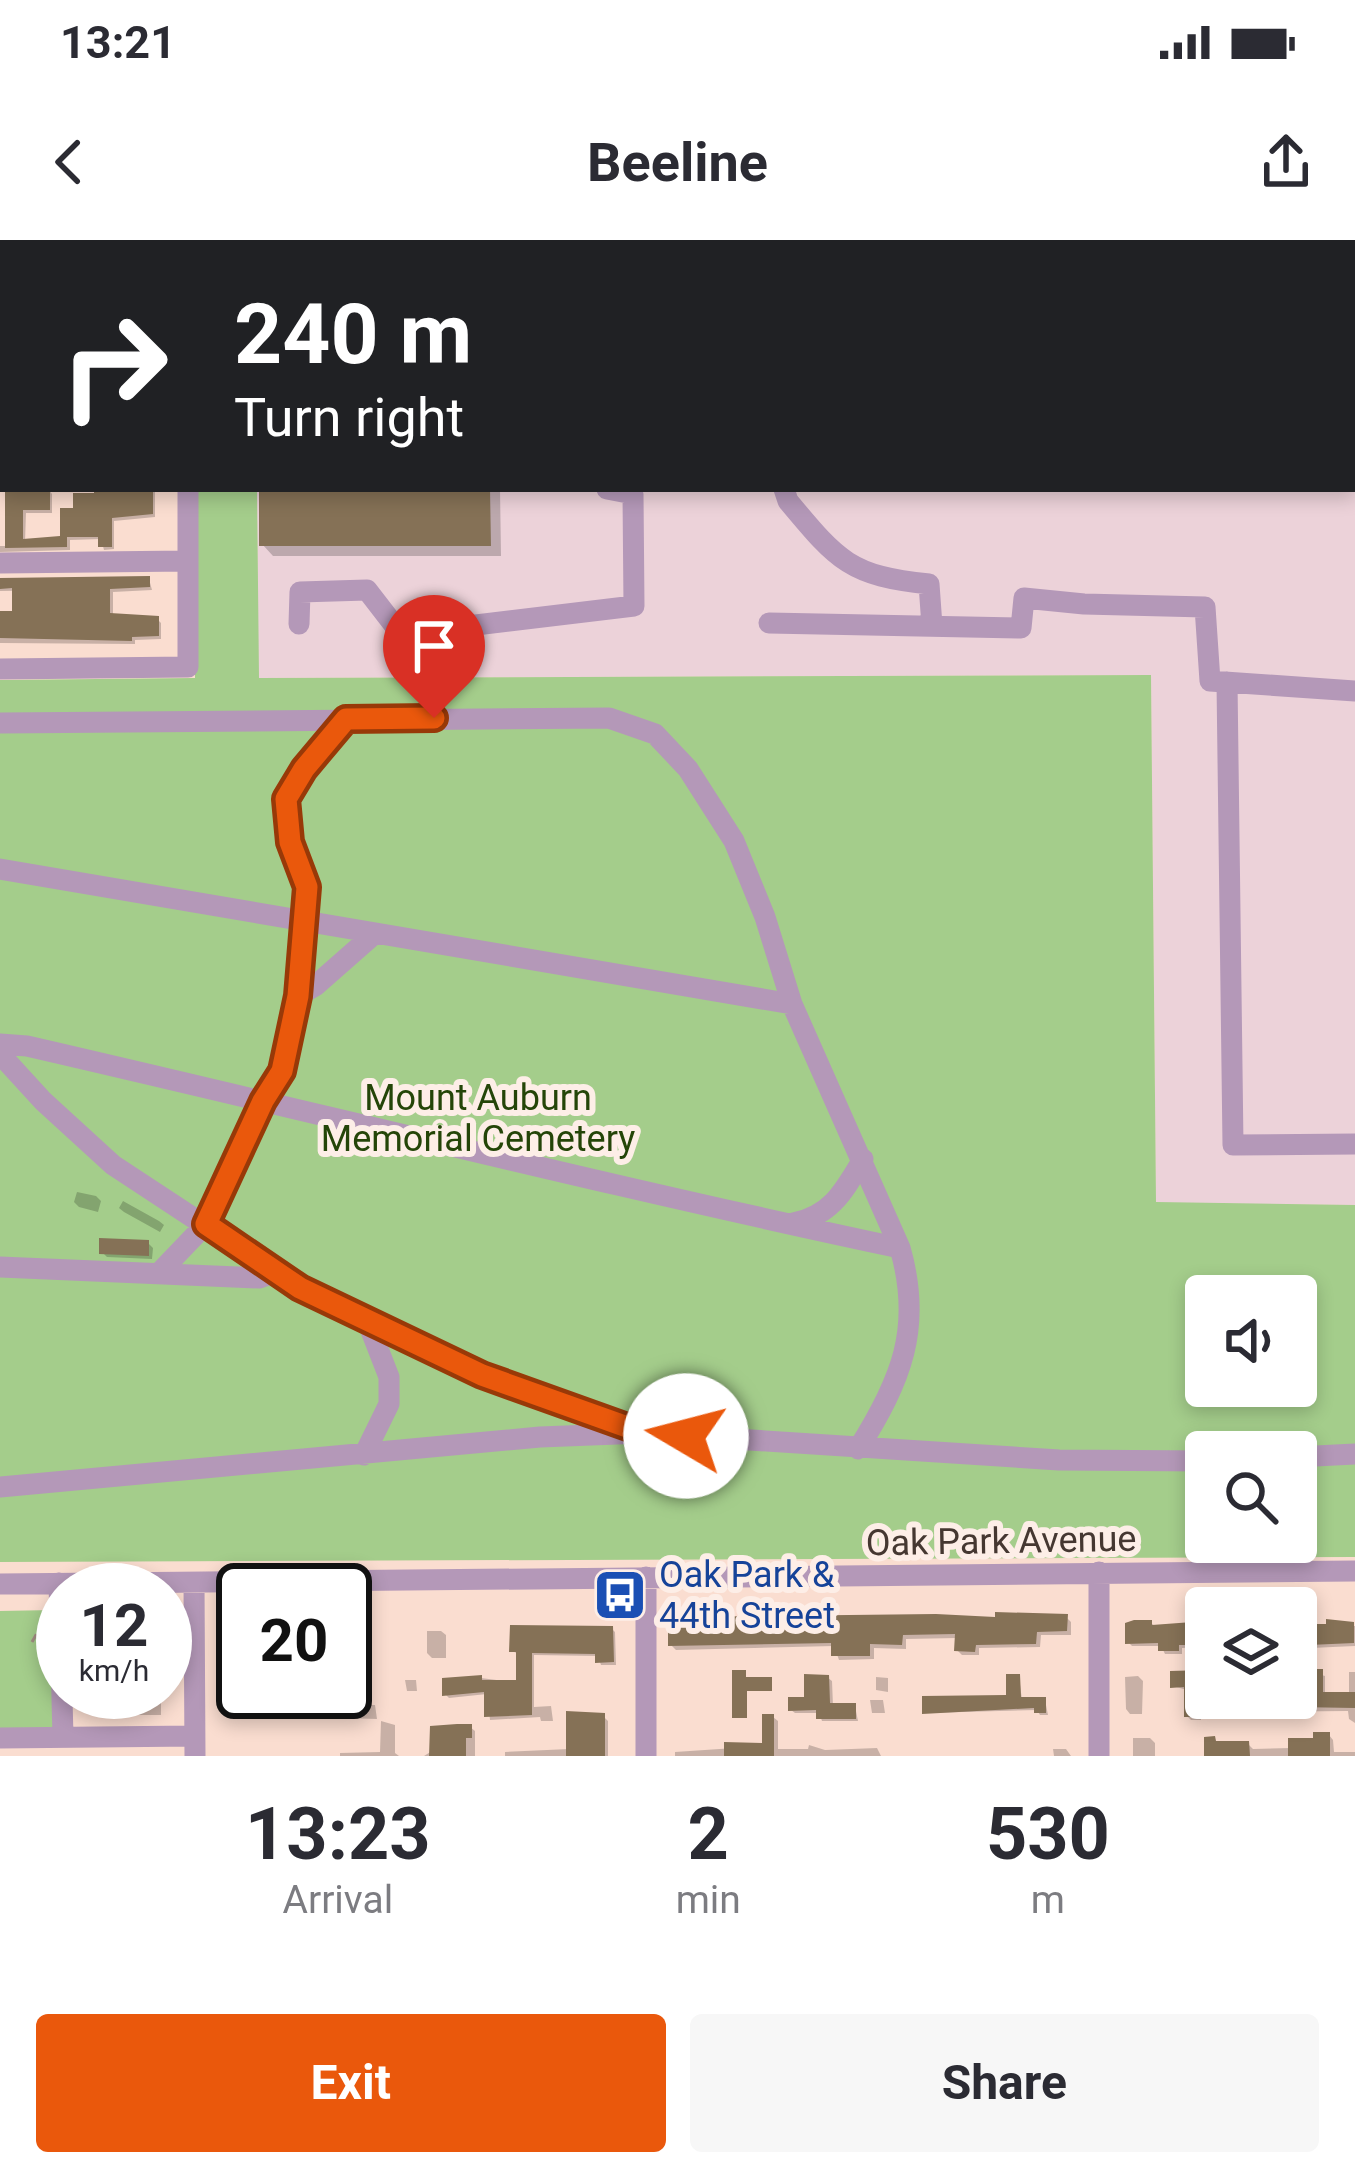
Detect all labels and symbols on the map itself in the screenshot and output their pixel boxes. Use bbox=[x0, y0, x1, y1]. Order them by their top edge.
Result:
pin bbox=[383, 595, 485, 718]
park label: Mount Auburn Memorial Cemetery bbox=[321, 1077, 635, 1160]
position arrow bbox=[623, 1373, 749, 1499]
street label: Oak Park Avenue bbox=[865, 1518, 1137, 1564]
place label: Oak Park & 44th Street bbox=[659, 1554, 835, 1637]
speed limit sign: 20 bbox=[216, 1563, 372, 1719]
bus stop icon: Oak Park & 44th Street bbox=[592, 1567, 648, 1623]

